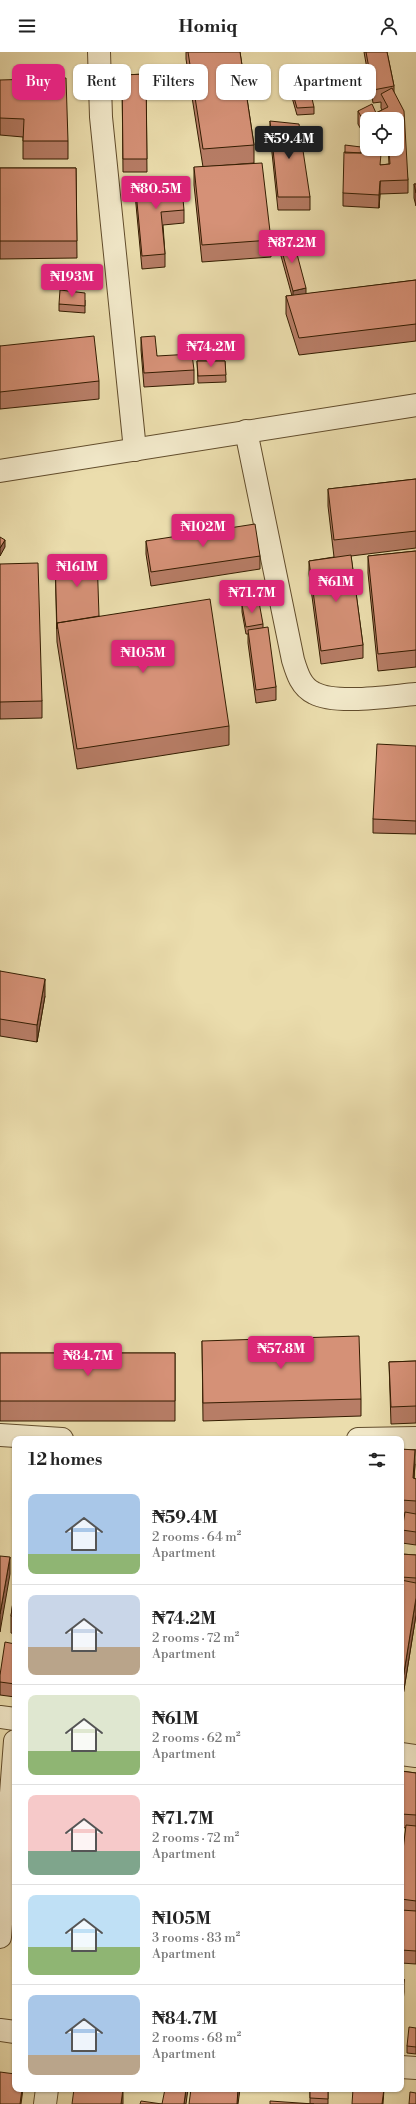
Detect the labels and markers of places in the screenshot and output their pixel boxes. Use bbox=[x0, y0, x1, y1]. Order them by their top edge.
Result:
pin: ₦59.4M bbox=[256, 126, 322, 160]
pin: ₦80.5M bbox=[123, 176, 189, 210]
pin: ₦87.2M bbox=[259, 230, 325, 264]
pin: ₦193M bbox=[44, 264, 100, 298]
pin: ₦74.2M bbox=[178, 334, 244, 368]
pin: ₦102M bbox=[175, 514, 231, 548]
pin: ₦161M bbox=[49, 554, 105, 588]
pin: ₦61M bbox=[312, 569, 360, 603]
pin: ₦71.7M bbox=[219, 580, 285, 614]
pin: ₦105M bbox=[115, 640, 171, 674]
pin: ₦57.8M bbox=[248, 1336, 314, 1370]
pin: ₦84.7M bbox=[55, 1343, 121, 1377]

